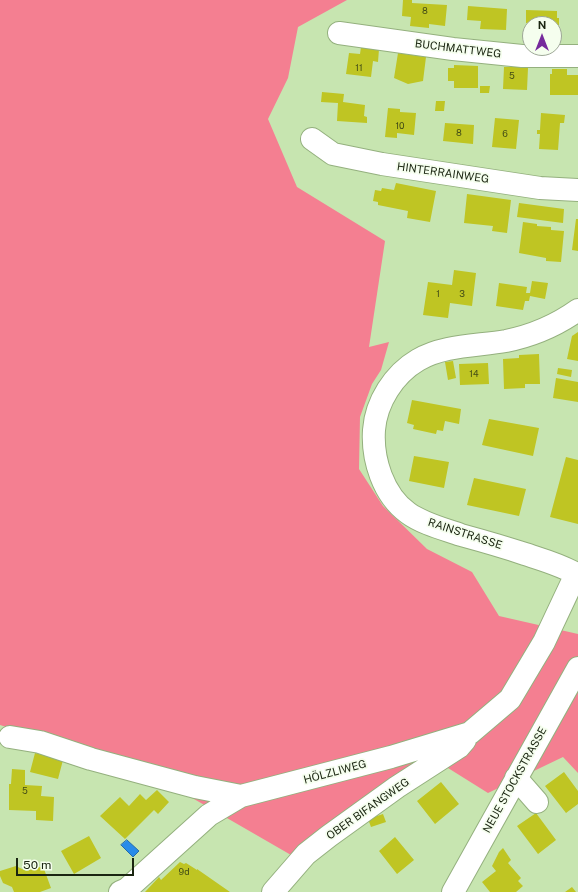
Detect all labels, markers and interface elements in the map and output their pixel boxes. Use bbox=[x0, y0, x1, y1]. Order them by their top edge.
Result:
house number: 8 bbox=[422, 6, 428, 16]
north arrow bbox=[522, 16, 562, 56]
text: N bbox=[538, 19, 546, 31]
street label: BUCHMATTWEG bbox=[414, 37, 502, 61]
house number: 11 bbox=[355, 63, 363, 73]
house number: 5 bbox=[509, 71, 515, 81]
house number: 10 bbox=[395, 121, 405, 131]
house number: 8 bbox=[456, 128, 462, 138]
house number: 6 bbox=[502, 129, 508, 139]
street label: HINTERRAINWEG bbox=[396, 160, 490, 186]
house number: 1 bbox=[436, 289, 440, 299]
house number: 3 bbox=[459, 289, 465, 299]
house number: 14 bbox=[469, 369, 479, 379]
street label: RAINSTRASSE bbox=[426, 516, 504, 552]
street label: NEUE STOCKSTRASSE bbox=[480, 725, 550, 835]
street label: HÖLZLIWEG bbox=[302, 757, 368, 787]
street label: OBER BIFANGWEG bbox=[324, 775, 412, 843]
house number: 5 bbox=[22, 786, 28, 796]
scale bar bbox=[18, 850, 136, 876]
text: 50 m bbox=[23, 858, 51, 872]
house number: 9d bbox=[179, 867, 189, 877]

